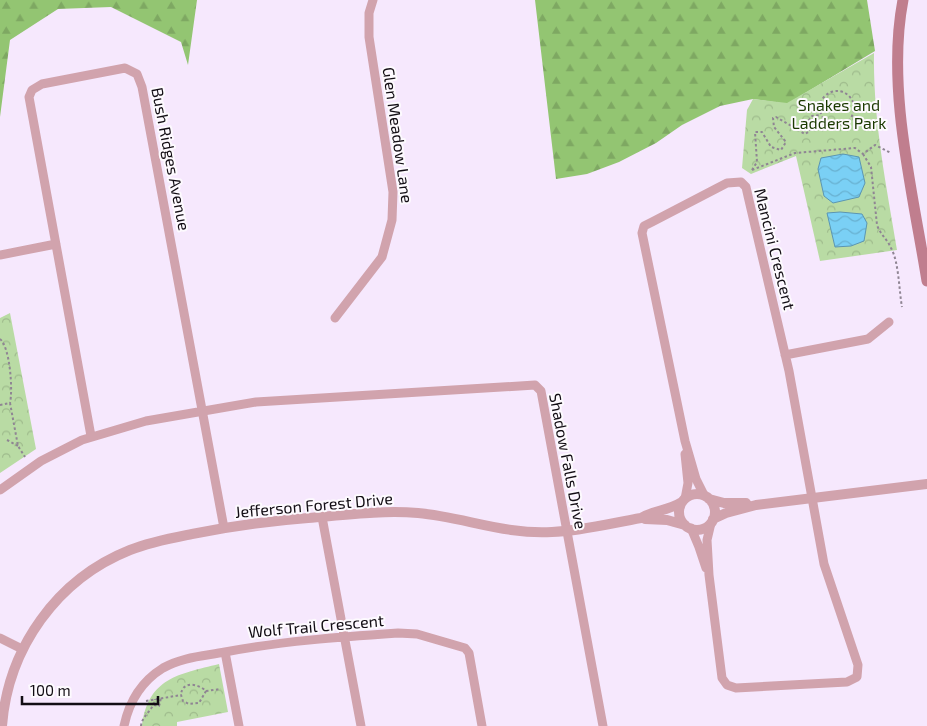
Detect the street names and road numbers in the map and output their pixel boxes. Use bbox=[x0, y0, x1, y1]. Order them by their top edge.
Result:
street label: Glen Meadow Lane bbox=[380, 66, 417, 204]
street label: Bush Ridges Avenue bbox=[148, 86, 195, 232]
street label: Mancini Crescent bbox=[751, 186, 800, 312]
street label: Shadow Falls Drive bbox=[546, 391, 591, 530]
street label: Jefferson Forest Drive bbox=[234, 488, 394, 521]
street label: Wolf Trail Crescent bbox=[247, 610, 385, 641]

